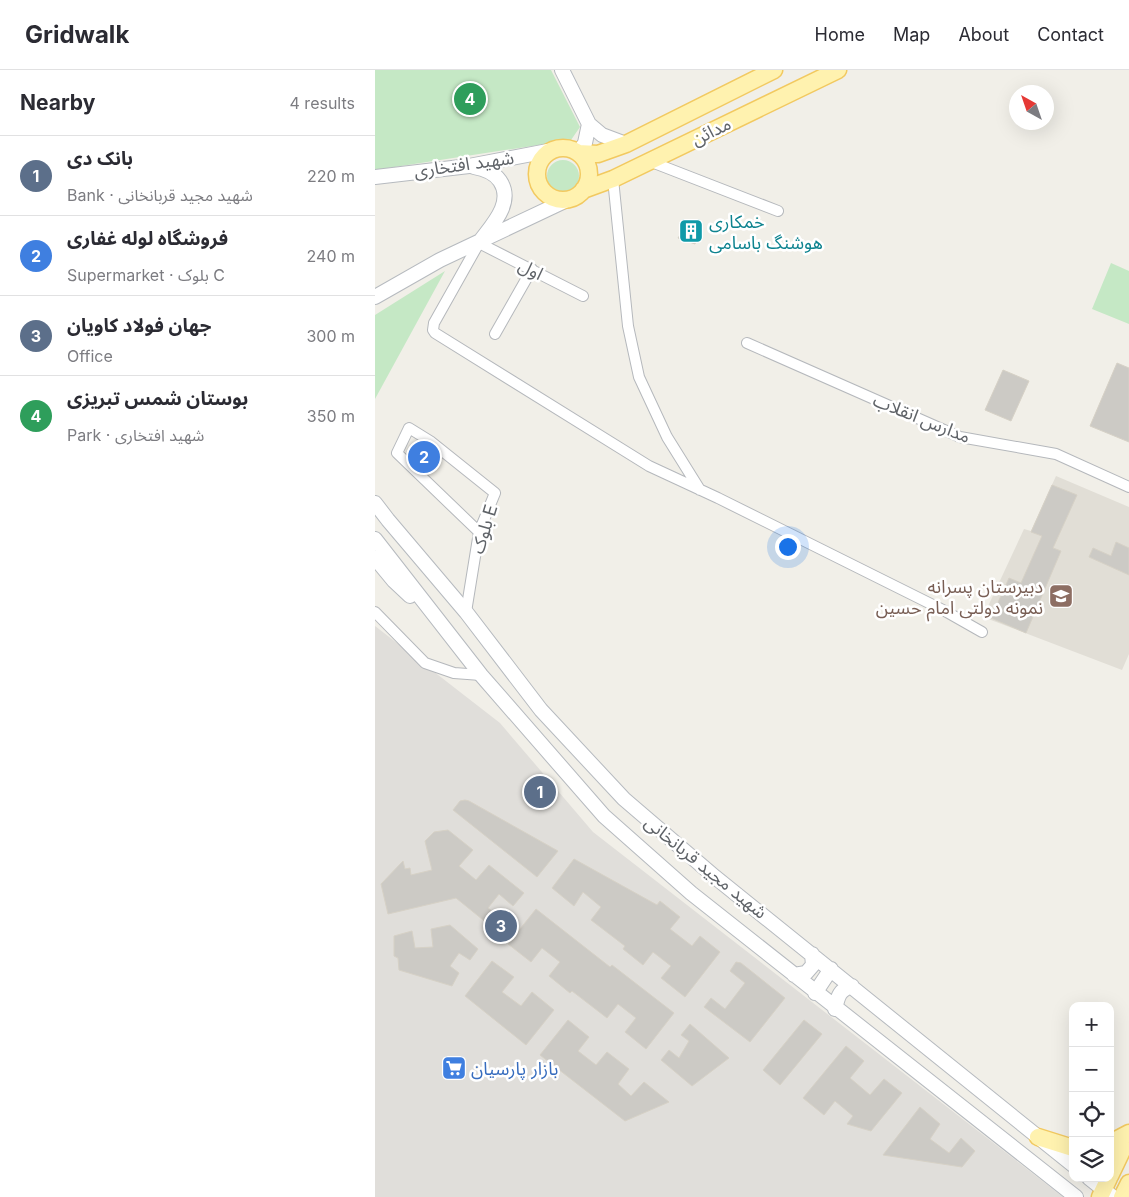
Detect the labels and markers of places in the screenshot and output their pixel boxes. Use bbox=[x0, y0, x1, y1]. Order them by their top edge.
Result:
pin: 4 bbox=[454, 80, 486, 118]
place label: خمکاری هوشنگ باسامی bbox=[709, 211, 823, 254]
building icon: خمکاری هوشنگ باسامی bbox=[678, 218, 704, 244]
pin: 2 bbox=[408, 438, 440, 476]
place label: دبیرستان پسرانه نمونه دولتی امام حسین bbox=[876, 576, 1043, 622]
school or university icon: دبیرستان پسرانه نمونه دولتی امام حسین bbox=[1048, 583, 1074, 609]
pin: 1 bbox=[524, 773, 556, 811]
pin: 3 bbox=[485, 907, 517, 945]
supermarket icon: بازار پارسیان bbox=[441, 1055, 467, 1081]
place label: بازار پارسیان bbox=[471, 1058, 558, 1080]

